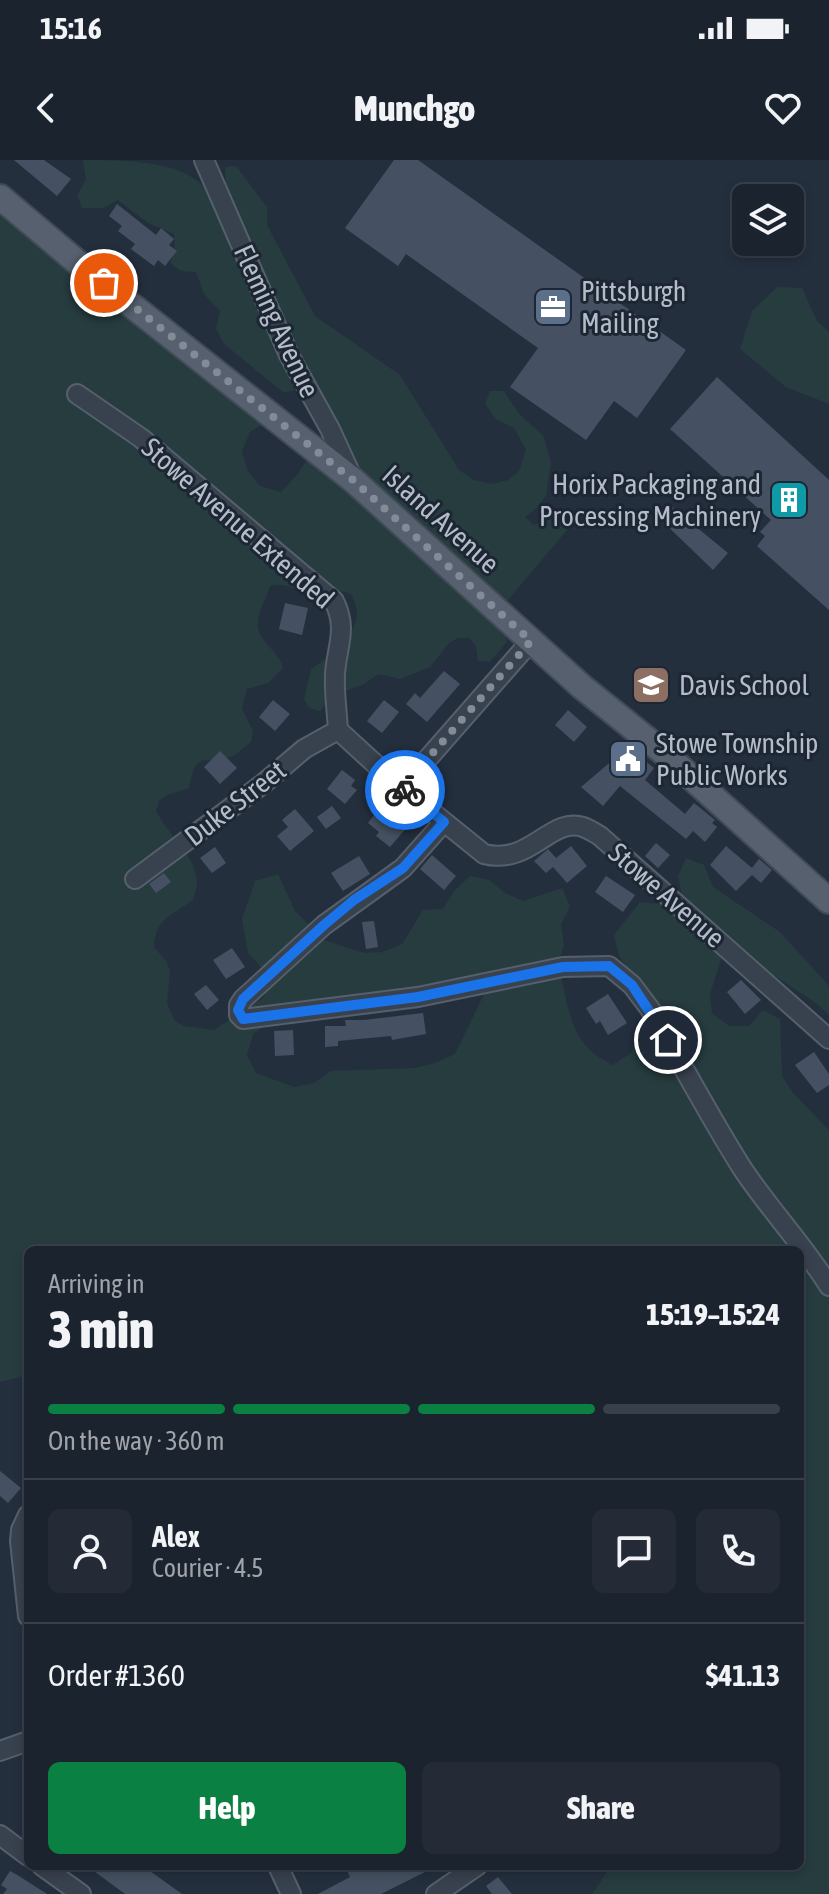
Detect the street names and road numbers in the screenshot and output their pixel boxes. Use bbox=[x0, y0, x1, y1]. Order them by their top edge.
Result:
street label: Fleming Avenue bbox=[228, 240, 326, 402]
street label: Stowe Avenue Extended bbox=[136, 431, 340, 615]
street label: Island Avenue bbox=[376, 458, 506, 580]
street label: Duke Street bbox=[178, 754, 292, 852]
street label: Stowe Avenue bbox=[603, 836, 731, 954]

